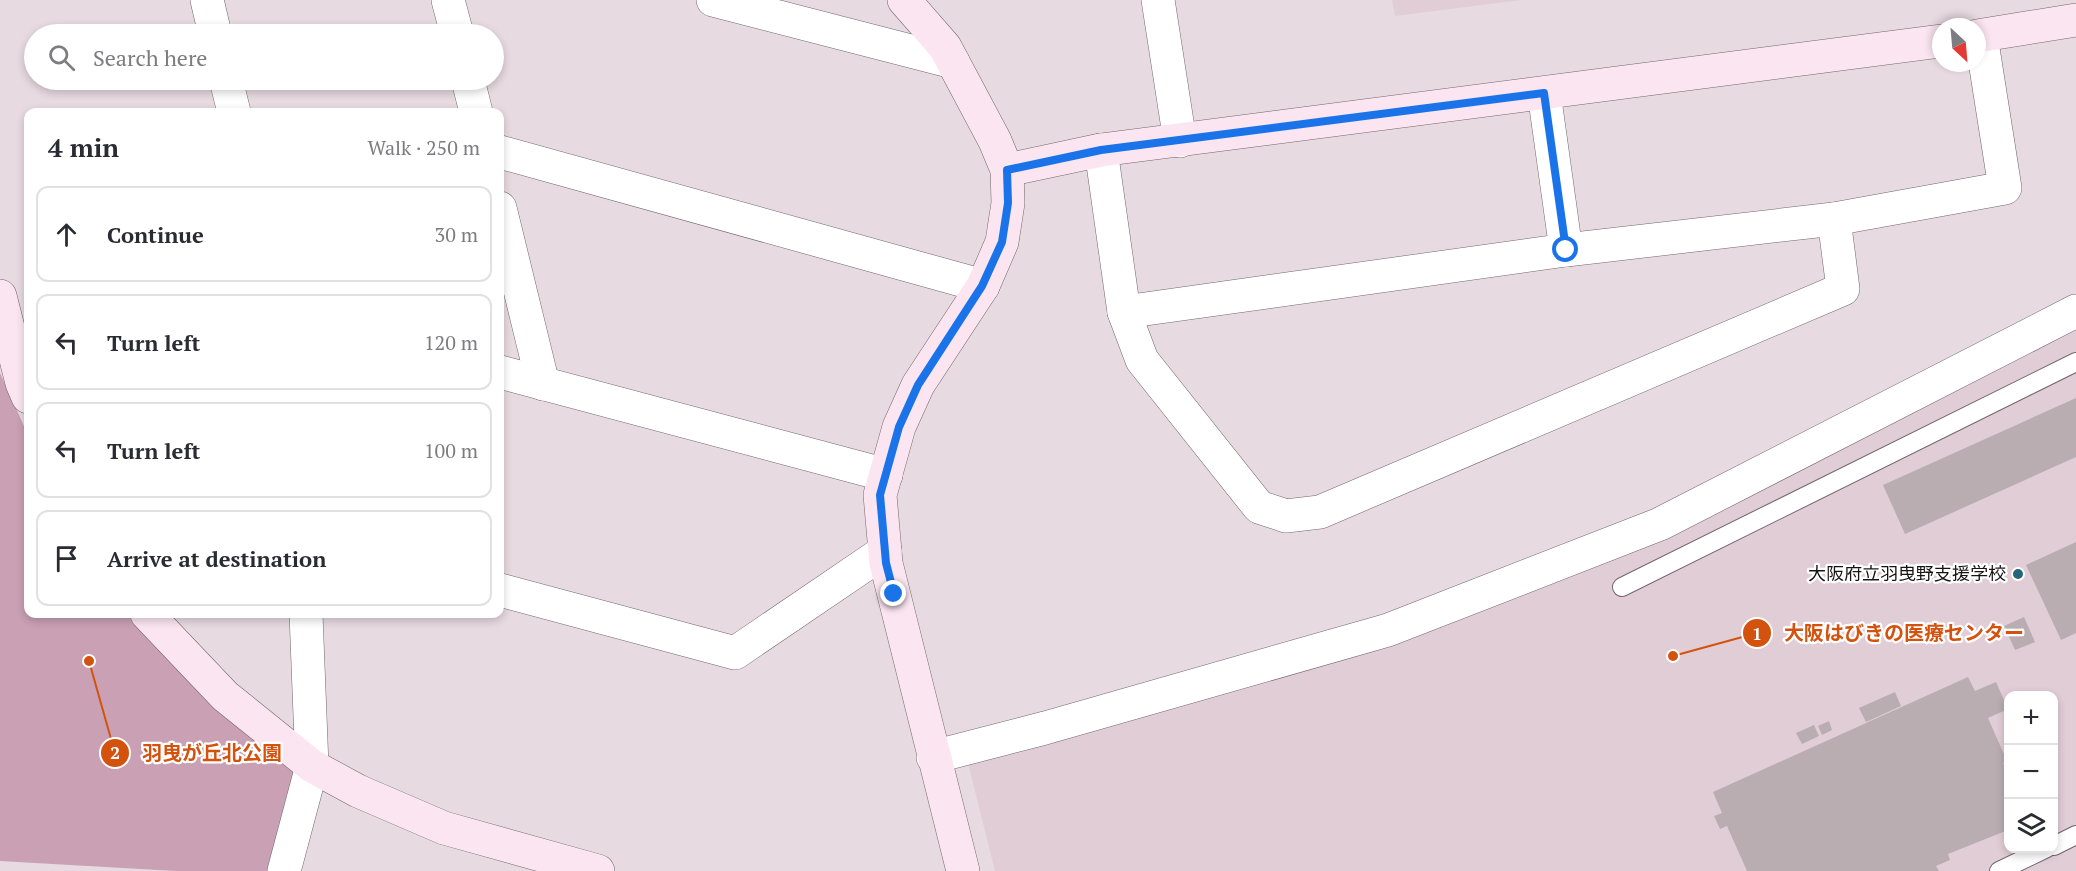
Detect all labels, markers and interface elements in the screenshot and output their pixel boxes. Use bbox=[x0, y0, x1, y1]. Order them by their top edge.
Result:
north arrow bbox=[1932, 18, 1986, 72]
search box bbox=[24, 24, 504, 90]
icon: search bbox=[45, 41, 78, 74]
text: Search here bbox=[93, 43, 207, 72]
text: 4 min bbox=[48, 130, 119, 164]
text: Walk · 250 m bbox=[368, 134, 480, 161]
icon: ahead bbox=[50, 218, 83, 251]
text: Continue bbox=[107, 220, 204, 249]
text: 30 m bbox=[435, 221, 478, 248]
route start bbox=[1552, 236, 1578, 262]
icon: left bbox=[50, 326, 83, 359]
text: Turn left bbox=[107, 328, 200, 357]
text: 120 m bbox=[424, 329, 478, 356]
icon: left bbox=[50, 434, 83, 467]
text: Turn left bbox=[107, 436, 200, 465]
text: 100 m bbox=[424, 437, 478, 464]
icon: arrive bbox=[50, 542, 83, 575]
text: Arrive at destination bbox=[107, 544, 326, 573]
place label: 大阪府立羽曳野支援学校 bbox=[1808, 561, 2006, 585]
marker: 大阪府立羽曳野支援学校 bbox=[2011, 567, 2025, 581]
route end bbox=[880, 580, 906, 606]
callout: 大阪はびきの医療センター bbox=[1742, 614, 2036, 652]
text: 大阪はびきの医療センター bbox=[1784, 619, 2024, 646]
text: 1 bbox=[1752, 621, 1762, 645]
map controls bbox=[2004, 691, 2058, 853]
button: + bbox=[2004, 691, 2058, 745]
callout: 羽曳が丘北公園 bbox=[100, 734, 294, 772]
text: 羽曳が丘北公園 bbox=[142, 739, 282, 766]
text: 2 bbox=[110, 740, 120, 764]
button: − bbox=[2004, 745, 2058, 799]
button: layers bbox=[2004, 799, 2058, 853]

